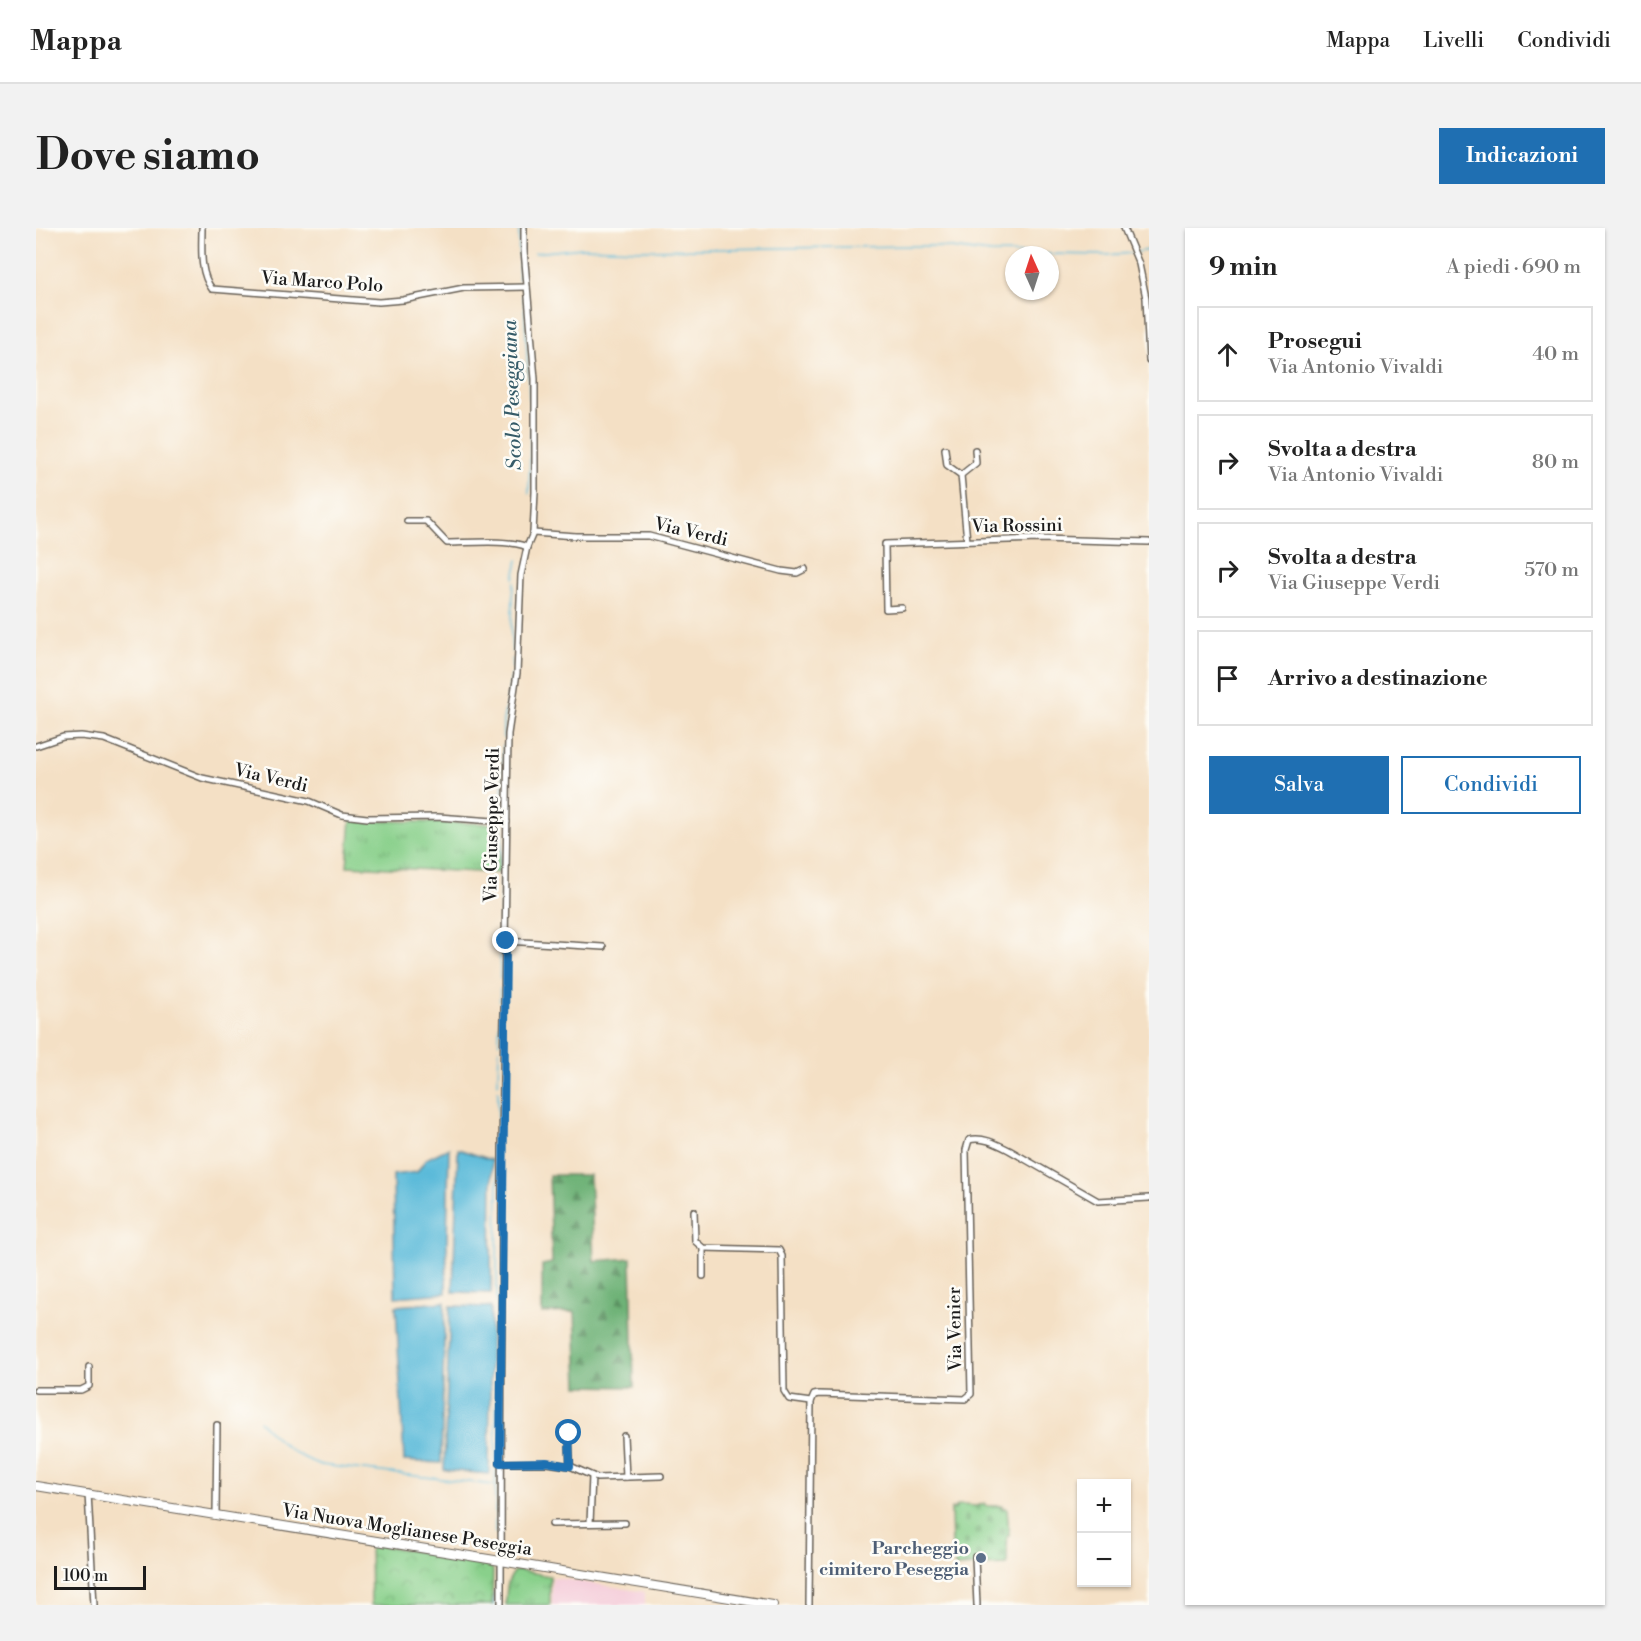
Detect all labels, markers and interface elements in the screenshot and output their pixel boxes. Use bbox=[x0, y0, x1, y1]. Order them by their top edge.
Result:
text: Mappa bbox=[30, 24, 122, 59]
text: Mappa bbox=[1326, 28, 1390, 54]
text: Livelli bbox=[1423, 28, 1484, 54]
text: Condividi bbox=[1517, 28, 1611, 54]
button: Indicazioni bbox=[1439, 128, 1605, 184]
text: Dove siamo bbox=[36, 130, 260, 183]
north arrow bbox=[1005, 246, 1059, 300]
text: 9 min bbox=[1209, 251, 1277, 283]
text: A piedi · 690 m bbox=[1446, 255, 1581, 280]
street label: Via Marco Polo bbox=[259, 266, 384, 298]
water label: Scolo Peseggiana bbox=[498, 319, 528, 471]
text: Prosegui bbox=[1268, 328, 1362, 355]
icon: ahead bbox=[1211, 338, 1244, 371]
text: 40 m bbox=[1532, 342, 1579, 367]
text: Via Antonio Vivaldi bbox=[1268, 355, 1443, 380]
text: Svolta a destra bbox=[1268, 436, 1417, 463]
icon: right bbox=[1211, 446, 1244, 479]
text: 80 m bbox=[1532, 450, 1579, 475]
text: Via Antonio Vivaldi bbox=[1268, 463, 1443, 488]
street label: Via Verdi bbox=[651, 512, 730, 552]
street label: Via Rossini bbox=[970, 514, 1063, 538]
text: Svolta a destra bbox=[1268, 544, 1417, 571]
icon: right bbox=[1211, 554, 1244, 587]
text: 570 m bbox=[1524, 558, 1579, 583]
text: Via Giuseppe Verdi bbox=[1268, 571, 1440, 596]
icon: arrive bbox=[1211, 662, 1244, 695]
text: Arrivo a destinazione bbox=[1268, 665, 1488, 692]
street label: Via Giuseppe Verdi bbox=[479, 747, 505, 904]
button: Salva bbox=[1209, 756, 1389, 814]
button: Condividi bbox=[1401, 756, 1581, 814]
street label: Via Verdi bbox=[231, 758, 310, 798]
route end bbox=[492, 927, 518, 953]
street label: Via Venier bbox=[943, 1286, 967, 1372]
route start bbox=[555, 1419, 581, 1445]
map controls bbox=[1077, 1479, 1131, 1587]
button: + bbox=[1077, 1479, 1131, 1533]
street label: Via Nuova Moglianese Peseggia bbox=[279, 1499, 534, 1561]
button: − bbox=[1077, 1533, 1131, 1587]
place label: Parcheggio cimitero Peseggia bbox=[819, 1537, 969, 1581]
marker: Parcheggio cimitero Peseggia bbox=[974, 1551, 988, 1565]
scale bar bbox=[54, 1563, 146, 1590]
text: 100 m bbox=[63, 1566, 108, 1586]

